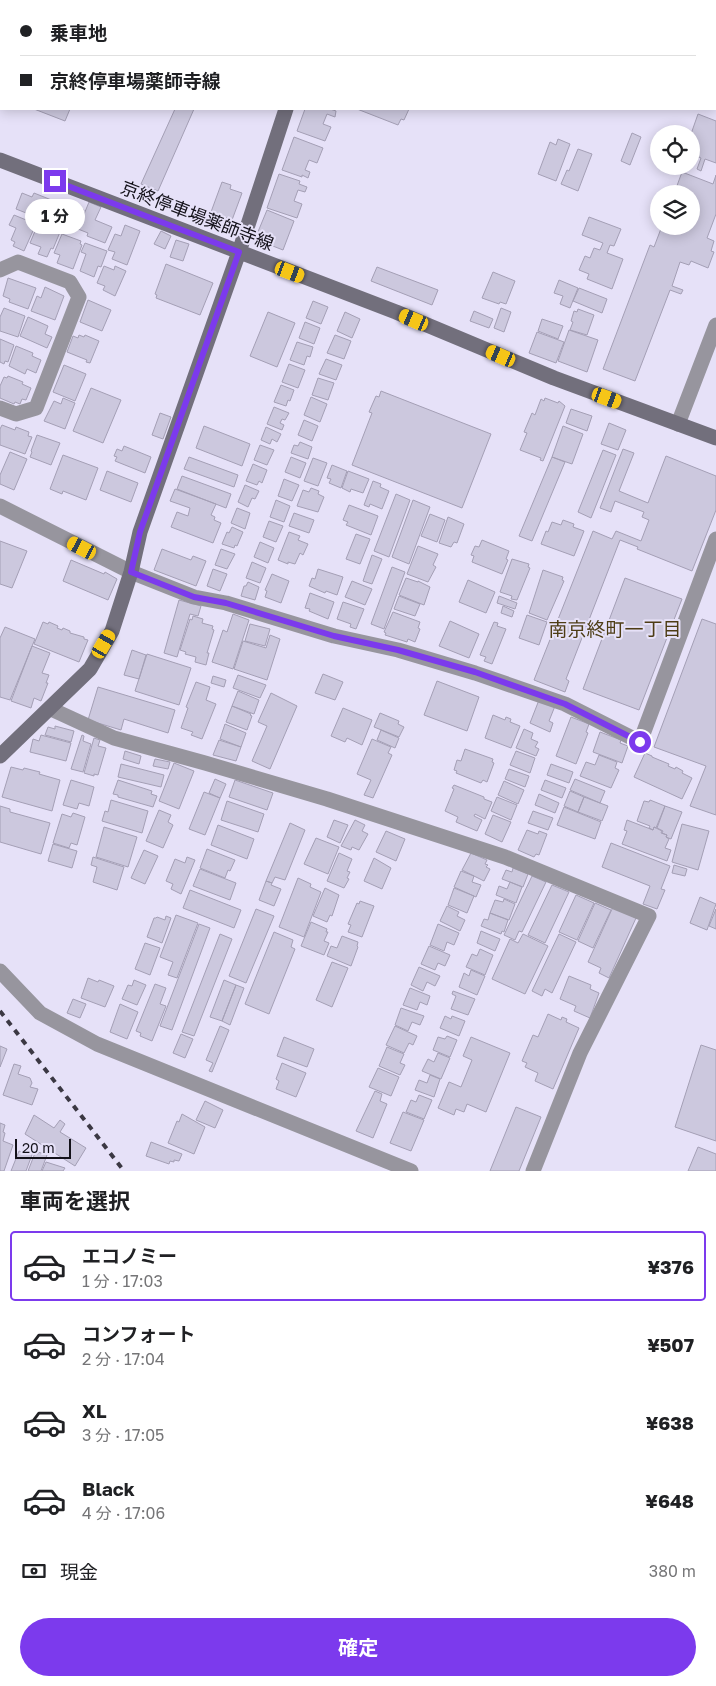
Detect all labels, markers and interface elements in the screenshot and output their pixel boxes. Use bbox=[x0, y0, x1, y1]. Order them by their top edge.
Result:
text: 乗車地 bbox=[50, 21, 107, 44]
text: 京終停車場薬師寺線 bbox=[50, 69, 221, 92]
map controls bbox=[650, 125, 700, 235]
button: locate bbox=[650, 125, 700, 175]
route end bbox=[44, 170, 66, 192]
street label: 京終停車場薬師寺線 bbox=[118, 176, 277, 254]
button: layers bbox=[650, 185, 700, 235]
callout: 1 分 bbox=[25, 198, 85, 234]
text: 1 分 bbox=[41, 206, 69, 226]
car bbox=[273, 260, 306, 284]
car bbox=[397, 307, 430, 333]
car bbox=[484, 343, 517, 369]
car bbox=[590, 386, 623, 410]
car bbox=[65, 535, 98, 561]
district label: 南京終町一丁目 bbox=[548, 617, 682, 640]
car bbox=[90, 627, 117, 661]
route start bbox=[629, 731, 651, 753]
scale bar bbox=[15, 1136, 71, 1159]
text: 20 m bbox=[22, 1139, 55, 1156]
text: 車両を選択 bbox=[20, 1187, 130, 1214]
icon: car bbox=[22, 1244, 67, 1289]
text: エコノミー bbox=[82, 1244, 177, 1267]
text: ¥376 bbox=[647, 1255, 694, 1278]
text: 1 分 · 17:03 bbox=[82, 1271, 163, 1291]
icon: car bbox=[22, 1322, 67, 1367]
text: コンフォート bbox=[82, 1322, 195, 1345]
text: ¥507 bbox=[647, 1333, 694, 1356]
text: 2 分 · 17:04 bbox=[82, 1349, 165, 1369]
text: XL bbox=[82, 1399, 107, 1422]
icon: car bbox=[22, 1400, 67, 1445]
text: ¥638 bbox=[646, 1411, 694, 1434]
text: 3 分 · 17:05 bbox=[82, 1425, 164, 1445]
text: Black bbox=[82, 1477, 135, 1500]
icon: car bbox=[22, 1478, 67, 1523]
text: ¥648 bbox=[645, 1489, 694, 1512]
text: 4 分 · 17:06 bbox=[82, 1503, 165, 1523]
icon: cash bbox=[20, 1557, 48, 1585]
text: 現金 bbox=[60, 1560, 98, 1583]
text: 380 m bbox=[649, 1561, 696, 1581]
button: 確定 bbox=[20, 1618, 696, 1676]

